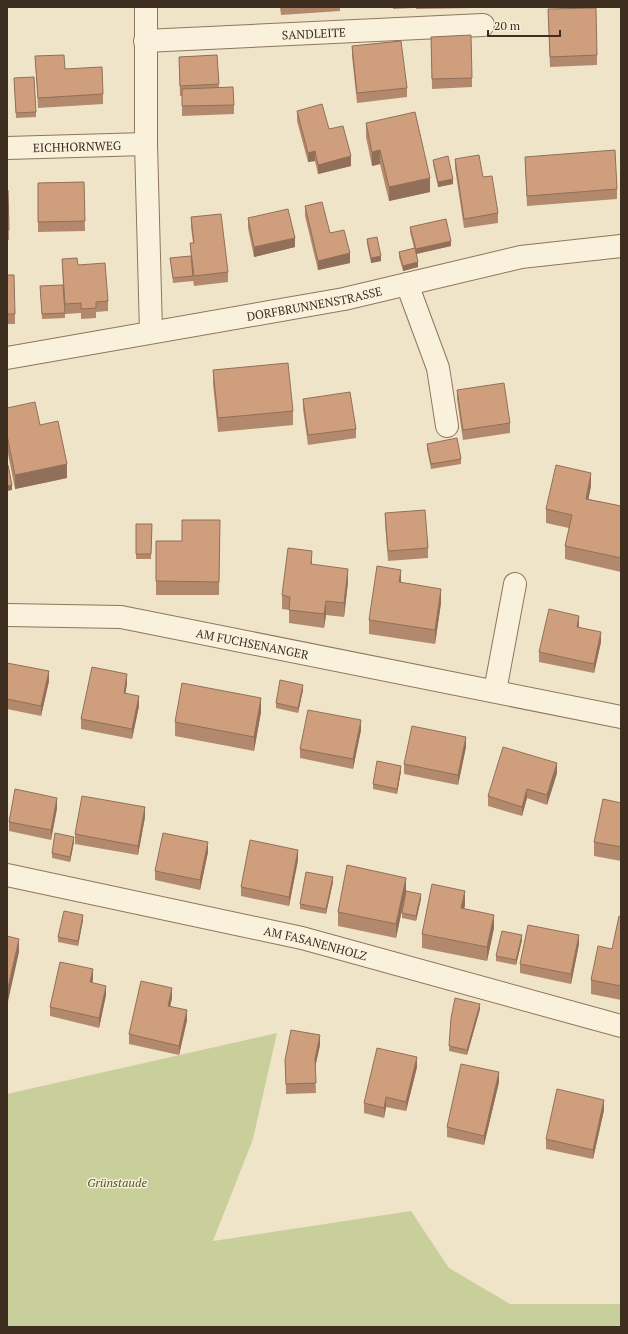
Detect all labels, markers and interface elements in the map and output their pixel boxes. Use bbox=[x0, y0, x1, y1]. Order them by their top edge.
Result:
scale bar bbox=[488, 12, 560, 38]
text: 20 m bbox=[494, 18, 521, 33]
street label: SANDLEITE bbox=[281, 24, 346, 42]
street label: EICHHORNWEG bbox=[33, 137, 122, 155]
street label: DORFBRUNNENSTRASSE bbox=[245, 283, 383, 323]
street label: AM FUCHSENANGER bbox=[195, 625, 310, 662]
street label: AM FASANENHOLZ bbox=[263, 923, 369, 963]
park label: Grünstaude bbox=[87, 1175, 147, 1190]

